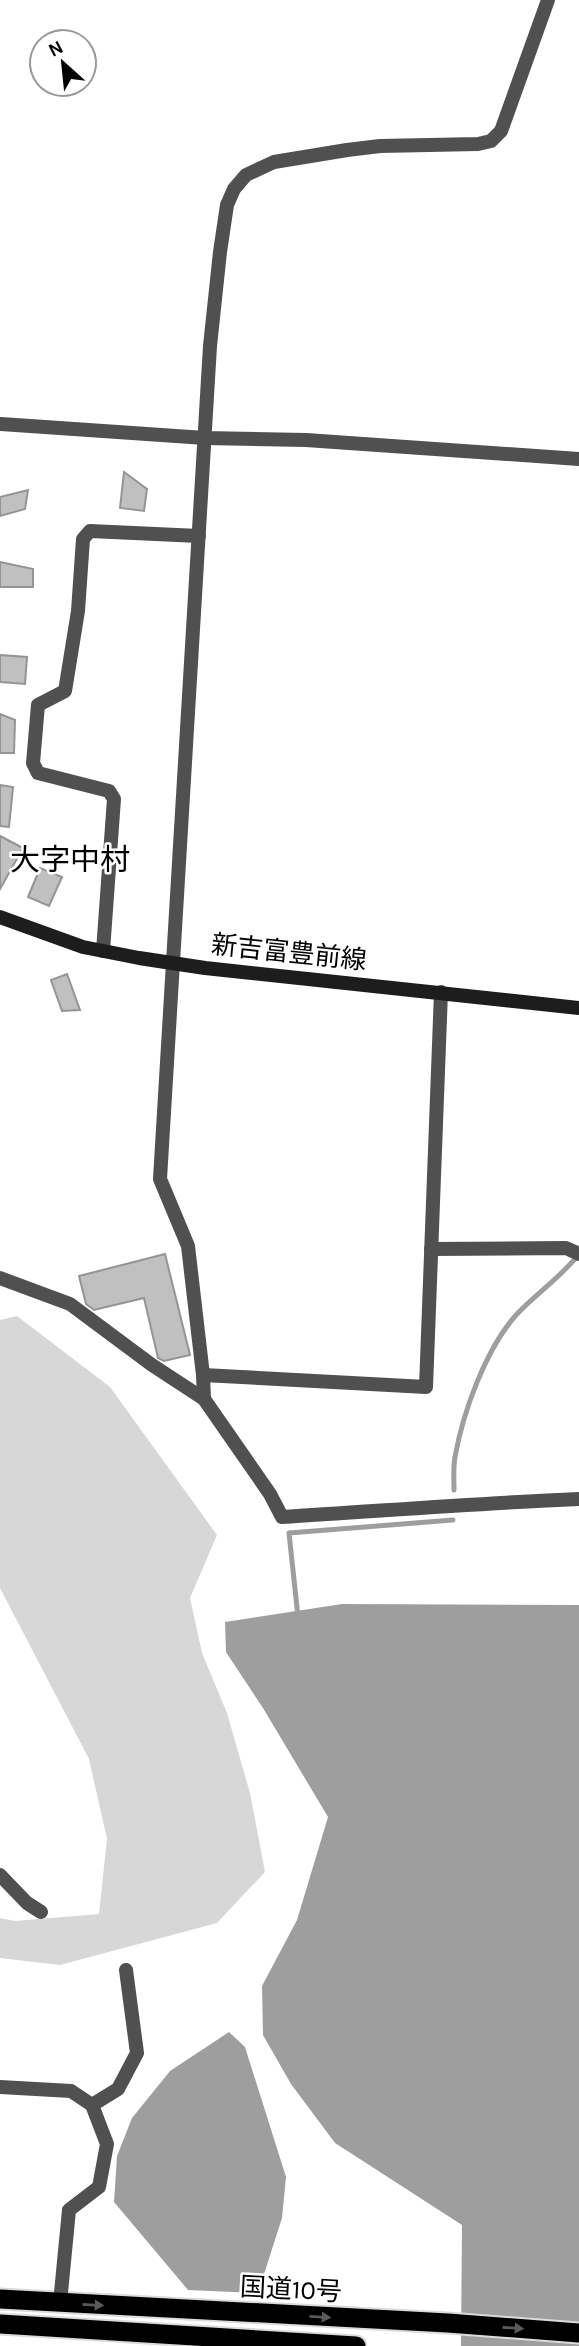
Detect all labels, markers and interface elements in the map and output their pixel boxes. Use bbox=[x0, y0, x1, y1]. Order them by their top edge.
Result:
north arrow bbox=[28, 28, 98, 98]
text: N bbox=[45, 36, 67, 62]
district label: 大字中村 bbox=[10, 842, 130, 878]
street label: 新吉富豊前線 bbox=[210, 929, 368, 976]
street label: 国道10号 bbox=[239, 2271, 343, 2308]
one-way arrow bbox=[82, 2299, 104, 2310]
one-way arrow bbox=[309, 2311, 331, 2322]
one-way arrow bbox=[503, 2323, 525, 2334]

